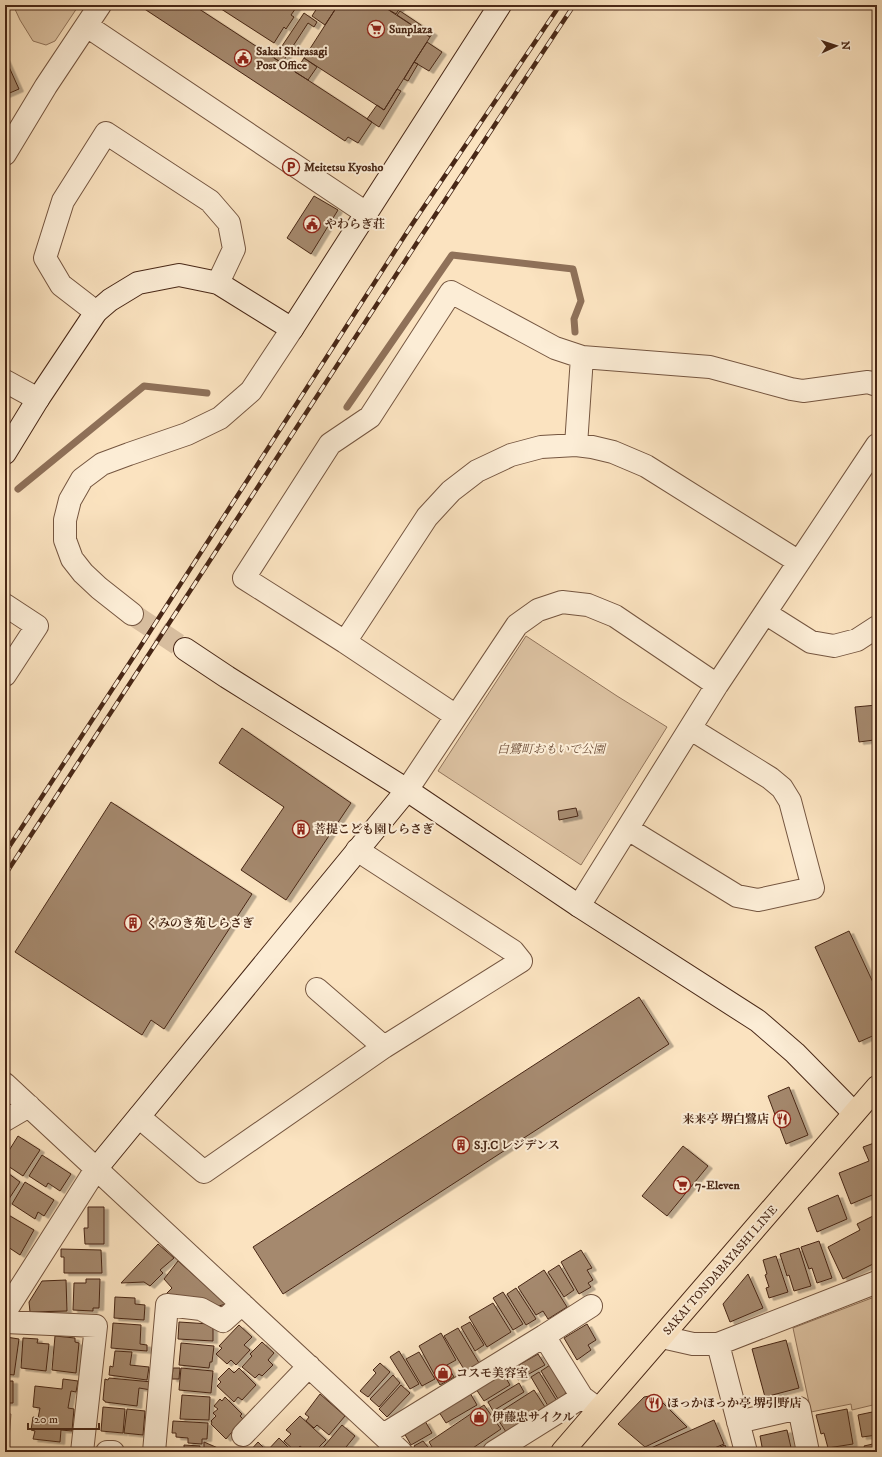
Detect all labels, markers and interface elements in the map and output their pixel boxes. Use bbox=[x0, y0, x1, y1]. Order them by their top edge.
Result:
supermarket icon: Sunplaza bbox=[366, 19, 386, 39]
place label: Sunplaza bbox=[389, 22, 433, 37]
north arrow bbox=[816, 26, 856, 66]
text: N bbox=[838, 41, 852, 50]
place label: Sakai Shirasagi Post Office bbox=[256, 44, 327, 73]
public building icon: Sakai Shirasagi Post Office bbox=[233, 48, 253, 68]
parking icon: Meitetsu Kyosho bbox=[281, 157, 301, 177]
place label: Meitetsu Kyosho bbox=[304, 160, 384, 175]
public building icon: やわらぎ荘 bbox=[302, 214, 322, 234]
place label: やわらぎ荘 bbox=[325, 217, 385, 232]
park label: 白鷺町おもいで公園 bbox=[497, 742, 607, 757]
building icon: 菩提こども園しらさぎ bbox=[291, 819, 311, 839]
place label: 菩提こども園しらさぎ bbox=[314, 822, 434, 837]
building icon: くみのき苑しらさぎ bbox=[123, 913, 143, 933]
place label: くみのき苑しらさぎ bbox=[146, 916, 254, 931]
restaurant icon: 来来亭 堺白鷺店 bbox=[772, 1109, 792, 1129]
place label: 来来亭 堺白鷺店 bbox=[682, 1112, 769, 1127]
building icon: S.J.C レジデンス bbox=[451, 1135, 471, 1155]
place label: S.J.C レジデンス bbox=[474, 1138, 560, 1153]
supermarket icon: 7-Eleven bbox=[672, 1175, 692, 1195]
place label: 7-Eleven bbox=[695, 1178, 740, 1193]
street label: SAKAI TONDABAYASHI LINE bbox=[660, 1202, 781, 1338]
shop icon: コスモ美容室 bbox=[433, 1363, 453, 1383]
place label: コスモ美容室 bbox=[456, 1366, 528, 1381]
restaurant icon: ほっかほっか亭 堺引野店 bbox=[644, 1393, 664, 1413]
place label: ほっかほっか亭 堺引野店 bbox=[667, 1396, 802, 1411]
scale bar bbox=[28, 1405, 99, 1431]
shop icon: 伊藤忠サイクル bbox=[469, 1407, 489, 1427]
place label: 伊藤忠サイクル bbox=[492, 1410, 575, 1425]
text: 20 m bbox=[34, 1412, 58, 1427]

